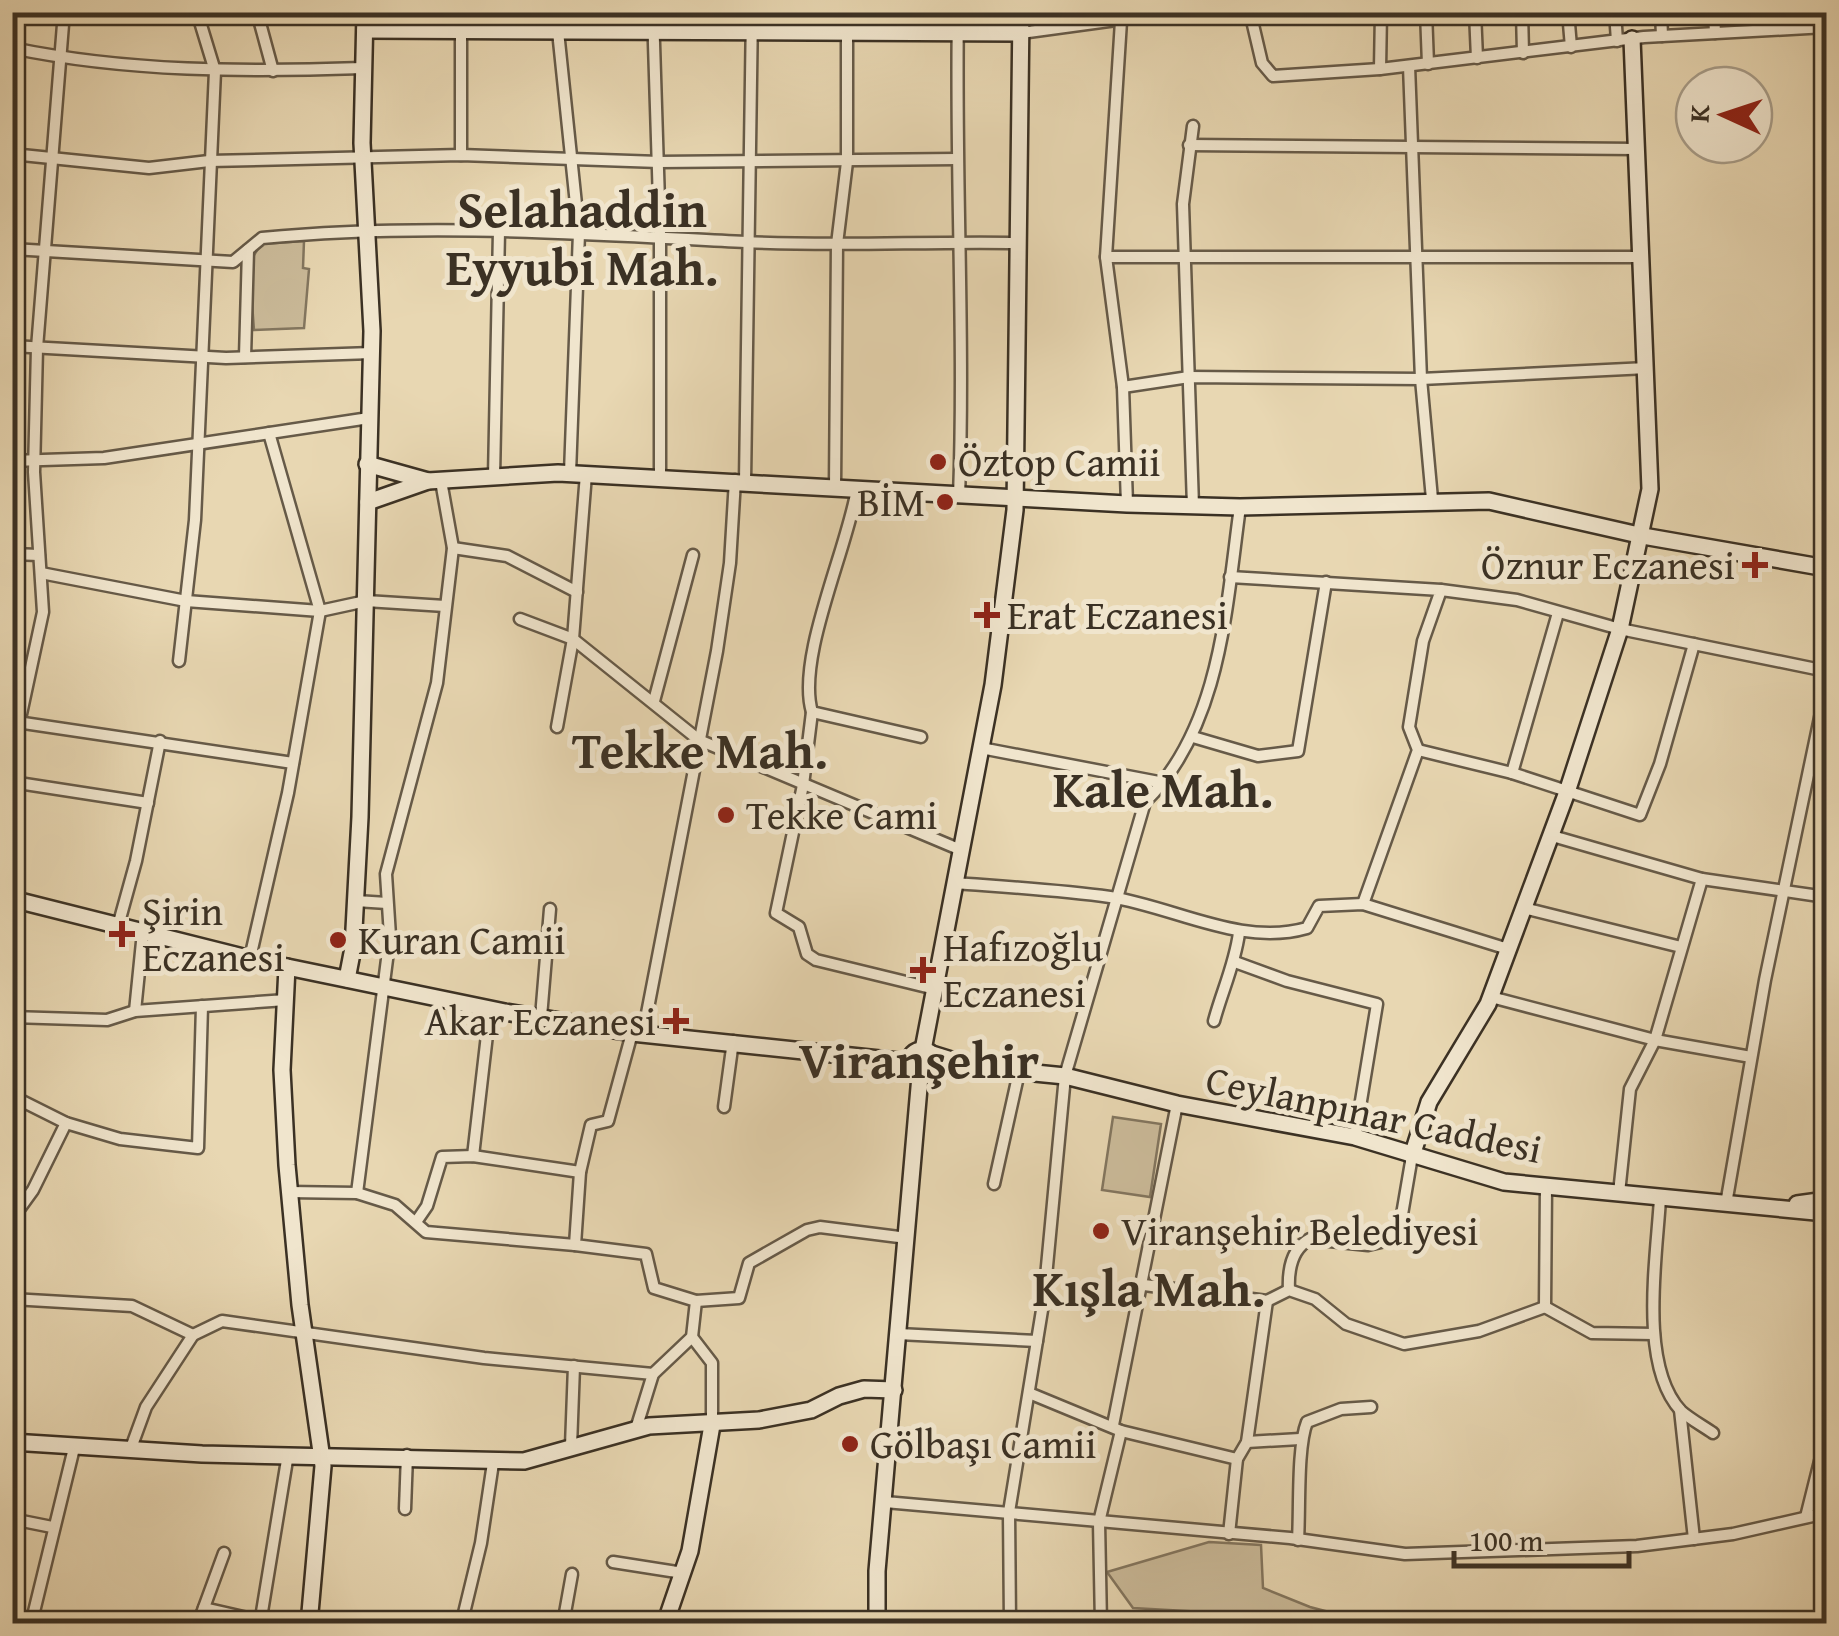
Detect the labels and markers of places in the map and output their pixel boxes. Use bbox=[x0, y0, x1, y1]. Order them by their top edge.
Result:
place label: Öztop Camii bbox=[958, 432, 1161, 491]
marker: Öztop Camii bbox=[927, 451, 949, 473]
place label: BİM bbox=[857, 472, 925, 531]
marker: BİM bbox=[934, 491, 956, 513]
place label: Öznur Eczanesi bbox=[1481, 535, 1735, 594]
marker: Öznur Eczanesi bbox=[1744, 554, 1766, 576]
place label: Erat Eczanesi bbox=[1007, 585, 1228, 644]
marker: Erat Eczanesi bbox=[976, 604, 998, 626]
place label: Tekke Cami bbox=[746, 785, 938, 844]
marker: Tekke Cami bbox=[715, 804, 737, 826]
place label: Şirin Eczanesi bbox=[142, 881, 285, 986]
place label: Kuran Camii bbox=[358, 910, 565, 969]
place label: Hafızoğlu Eczanesi bbox=[943, 917, 1104, 1022]
marker: Şirin Eczanesi bbox=[111, 923, 133, 945]
marker: Kuran Camii bbox=[327, 929, 349, 951]
marker: Hafızoğlu Eczanesi bbox=[912, 959, 934, 981]
place label: Akar Eczanesi bbox=[425, 991, 656, 1050]
marker: Akar Eczanesi bbox=[665, 1010, 687, 1032]
place label: Viranşehir Belediyesi bbox=[1121, 1201, 1479, 1260]
marker: Viranşehir Belediyesi bbox=[1090, 1220, 1112, 1242]
place label: Gölbaşı Camii bbox=[870, 1414, 1097, 1473]
marker: Gölbaşı Camii bbox=[839, 1433, 861, 1455]

